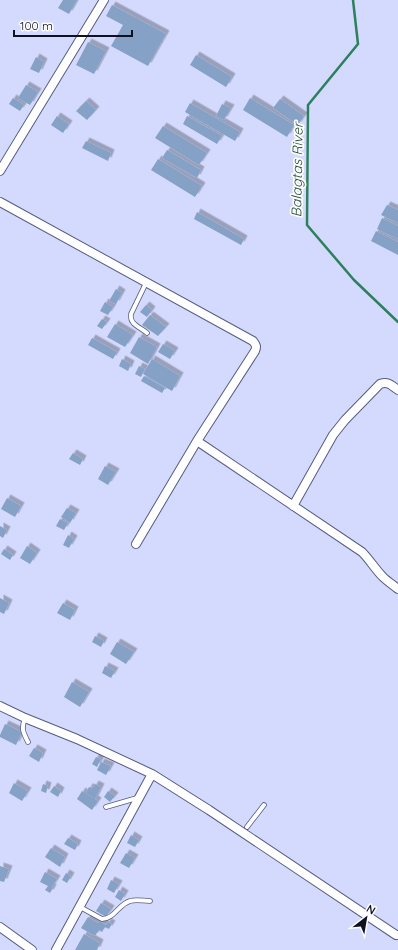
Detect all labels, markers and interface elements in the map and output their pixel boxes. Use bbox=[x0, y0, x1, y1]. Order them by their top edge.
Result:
scale bar bbox=[14, 12, 132, 38]
text: 100 m bbox=[20, 18, 53, 33]
water label: Balagtas River bbox=[287, 121, 307, 217]
north arrow bbox=[346, 898, 386, 938]
text: N bbox=[364, 901, 378, 918]

